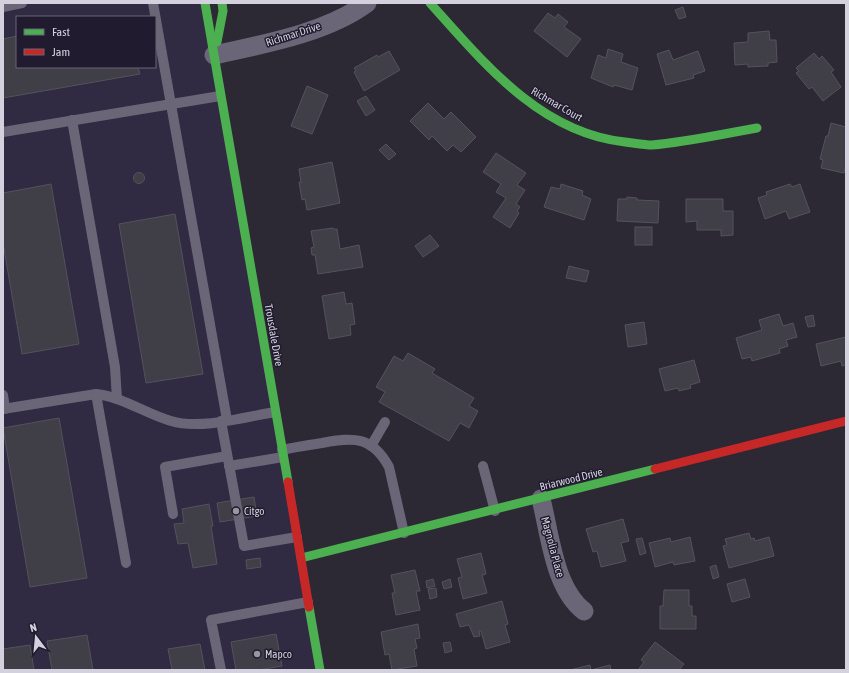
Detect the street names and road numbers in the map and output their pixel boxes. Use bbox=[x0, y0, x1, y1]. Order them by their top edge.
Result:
street label: Richmar Drive bbox=[264, 20, 322, 48]
street label: Richmar Court bbox=[529, 85, 585, 123]
street label: Trousdale Drive bbox=[263, 303, 285, 367]
street label: Briarwood Drive bbox=[538, 465, 604, 493]
street label: Magnolia Place bbox=[539, 515, 567, 579]

